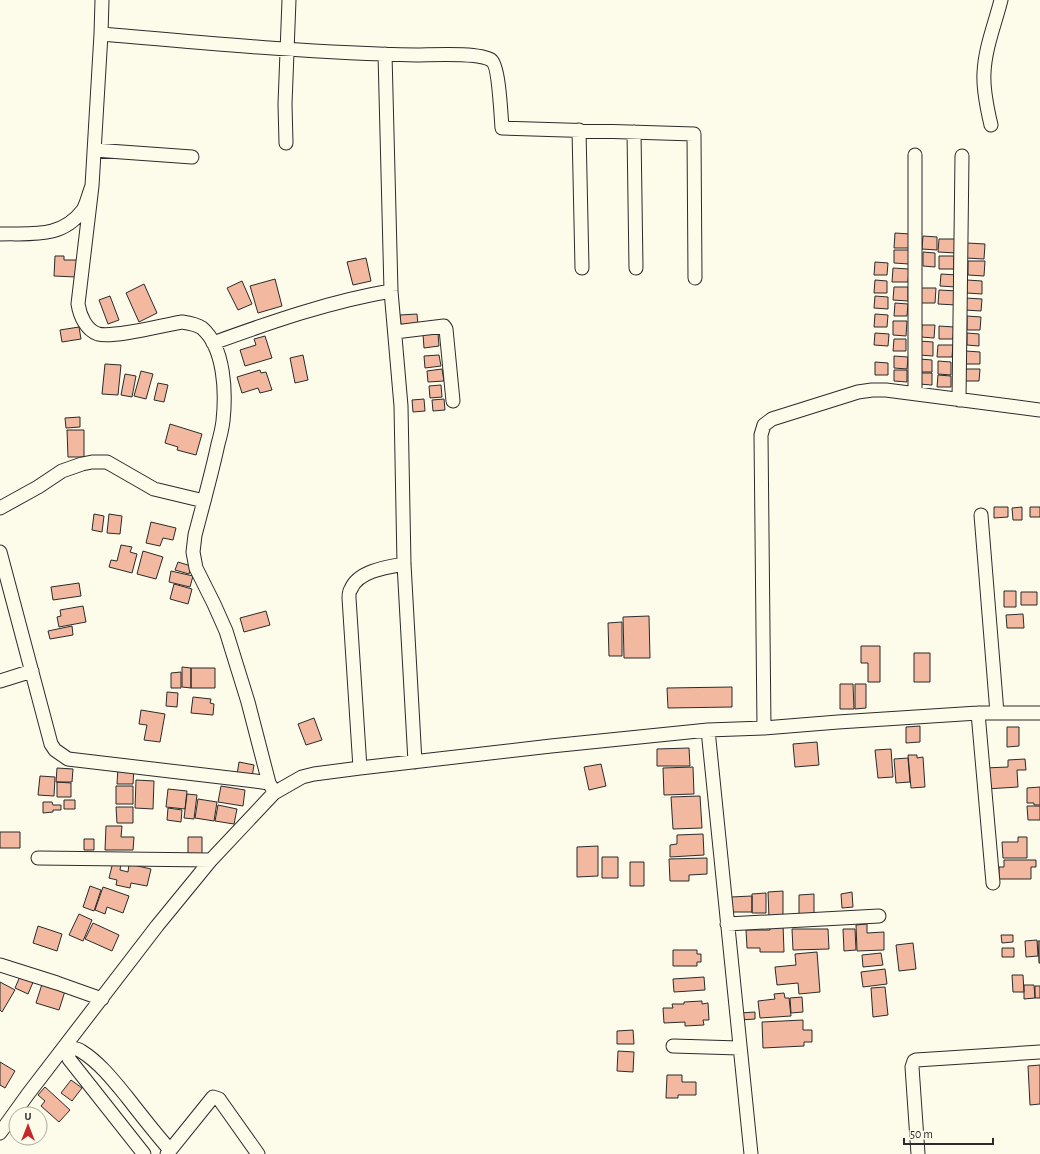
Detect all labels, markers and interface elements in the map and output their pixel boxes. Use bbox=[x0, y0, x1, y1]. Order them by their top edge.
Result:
north arrow bbox=[8, 1106, 48, 1146]
text: U bbox=[24, 1111, 32, 1122]
scale bar bbox=[904, 1120, 993, 1146]
text: 50 m bbox=[910, 1128, 933, 1140]

